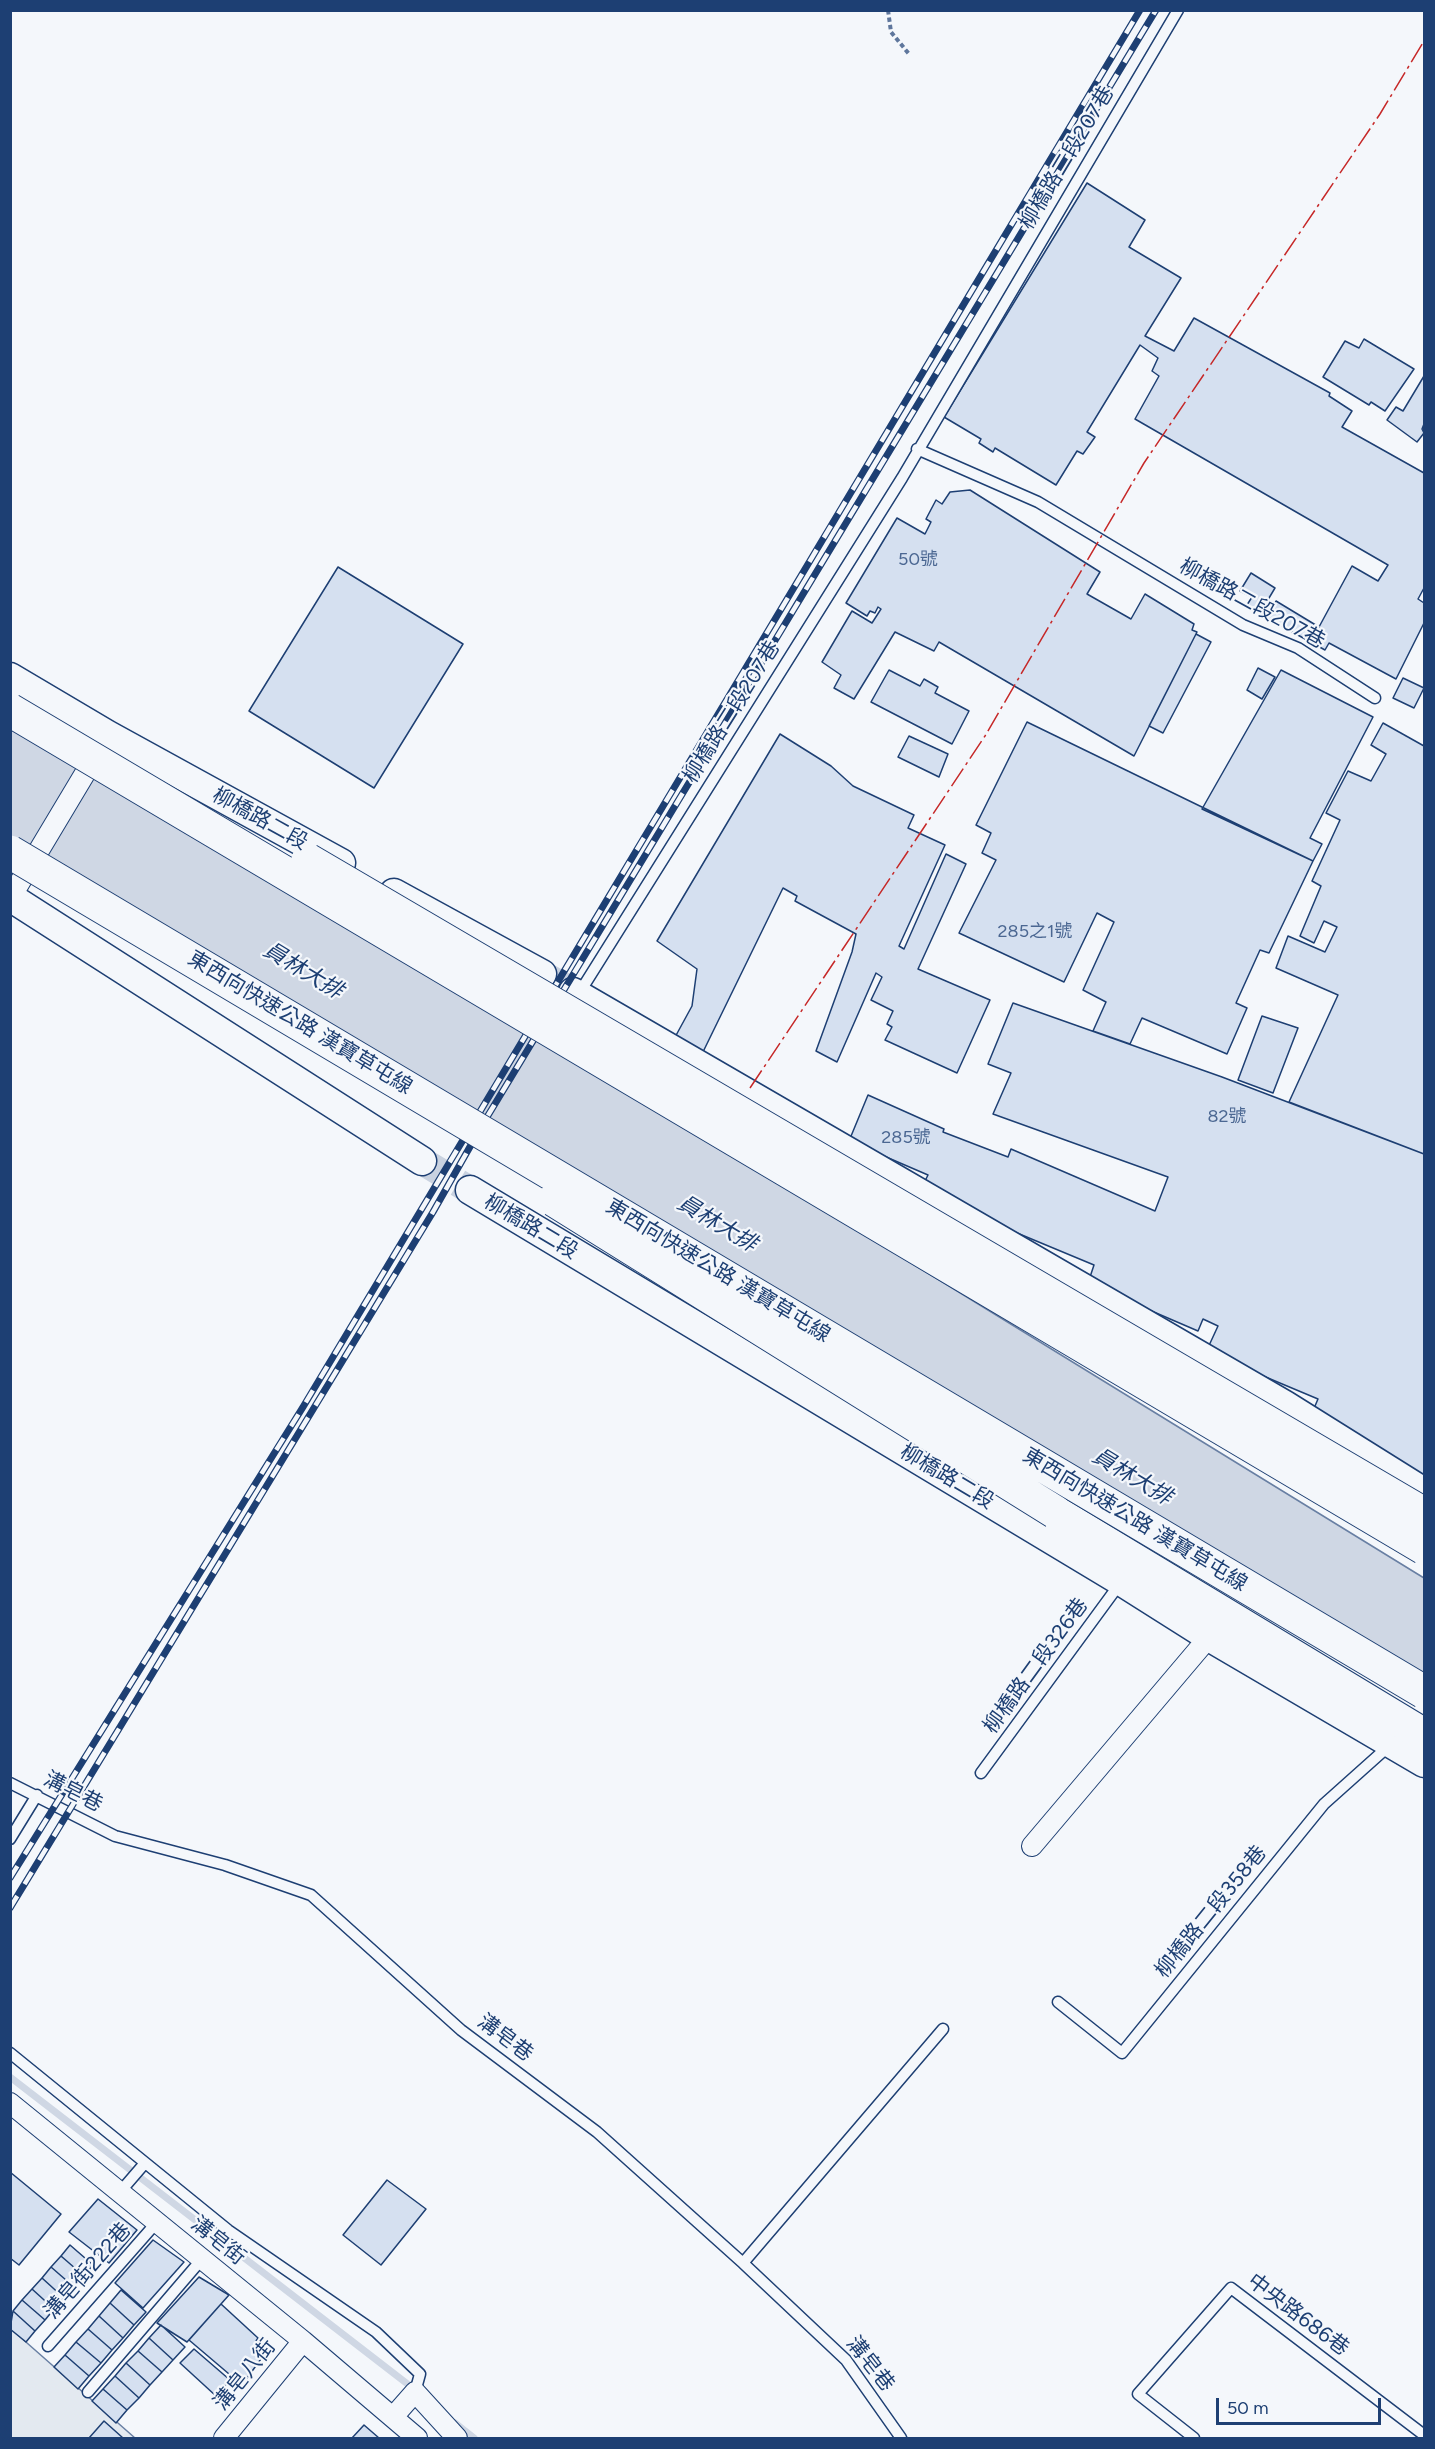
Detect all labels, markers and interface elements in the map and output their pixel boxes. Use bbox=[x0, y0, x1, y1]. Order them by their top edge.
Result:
street label: 柳橋路二段207巷 bbox=[1014, 82, 1120, 234]
house number: 50號 bbox=[898, 549, 938, 571]
street label: 柳橋路二段207巷 bbox=[1175, 554, 1329, 654]
street label: 柳橋路二段207巷 bbox=[678, 636, 786, 788]
street label: 柳橋路二段 bbox=[208, 783, 312, 855]
house number: 285之1號 bbox=[998, 921, 1072, 943]
water label: 員林大排 bbox=[258, 937, 348, 1005]
street label: 東西向快速公路 漢寶草屯線 bbox=[183, 946, 417, 1100]
house number: 82號 bbox=[1207, 1106, 1247, 1128]
house number: 285號 bbox=[881, 1127, 931, 1149]
street label: 柳橋路二段 bbox=[480, 1189, 582, 1265]
water label: 員林大排 bbox=[672, 1190, 762, 1258]
street label: 東西向快速公路 漢寶草屯線 bbox=[601, 1194, 835, 1348]
street label: 柳橋路二段 bbox=[896, 1439, 998, 1515]
street label: 東西向快速公路 漢寶草屯線 bbox=[1018, 1443, 1252, 1597]
water label: 員林大排 bbox=[1087, 1443, 1177, 1511]
street label: 柳橋路二段326巷 bbox=[978, 1593, 1094, 1739]
street label: 溝皂巷 bbox=[39, 1766, 107, 1818]
street label: 柳橋路二段358巷 bbox=[1150, 1841, 1272, 1983]
street label: 溝皂巷 bbox=[472, 2009, 538, 2067]
street label: 溝皂街 bbox=[186, 2211, 250, 2271]
street label: 溝皂街222巷 bbox=[39, 2218, 137, 2324]
street label: 中央路686巷 bbox=[1242, 2269, 1354, 2361]
street label: 溝皂巷 bbox=[841, 2331, 899, 2397]
street label: 溝皂八街 bbox=[209, 2334, 281, 2416]
scale bar bbox=[1219, 2386, 1384, 2424]
text: 50 m bbox=[1227, 2397, 1269, 2419]

